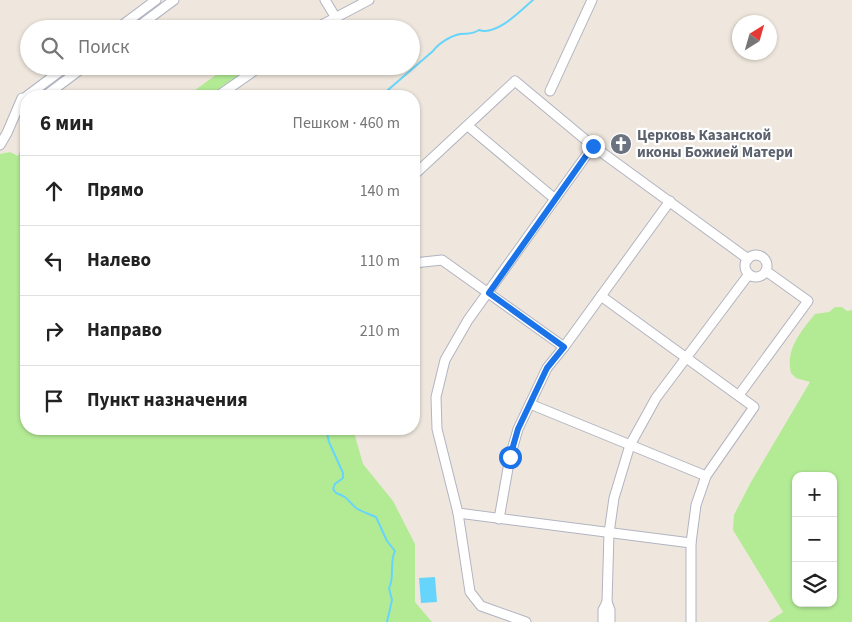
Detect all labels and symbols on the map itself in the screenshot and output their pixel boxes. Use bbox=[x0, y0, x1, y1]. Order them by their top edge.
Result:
north arrow bbox=[732, 15, 777, 60]
place label: Церковь Казанской иконы Божией Матери bbox=[637, 125, 793, 163]
church icon: Церковь Казанской иконы Божией Матери bbox=[609, 132, 633, 156]
route end bbox=[582, 135, 605, 158]
route start bbox=[499, 446, 522, 469]

